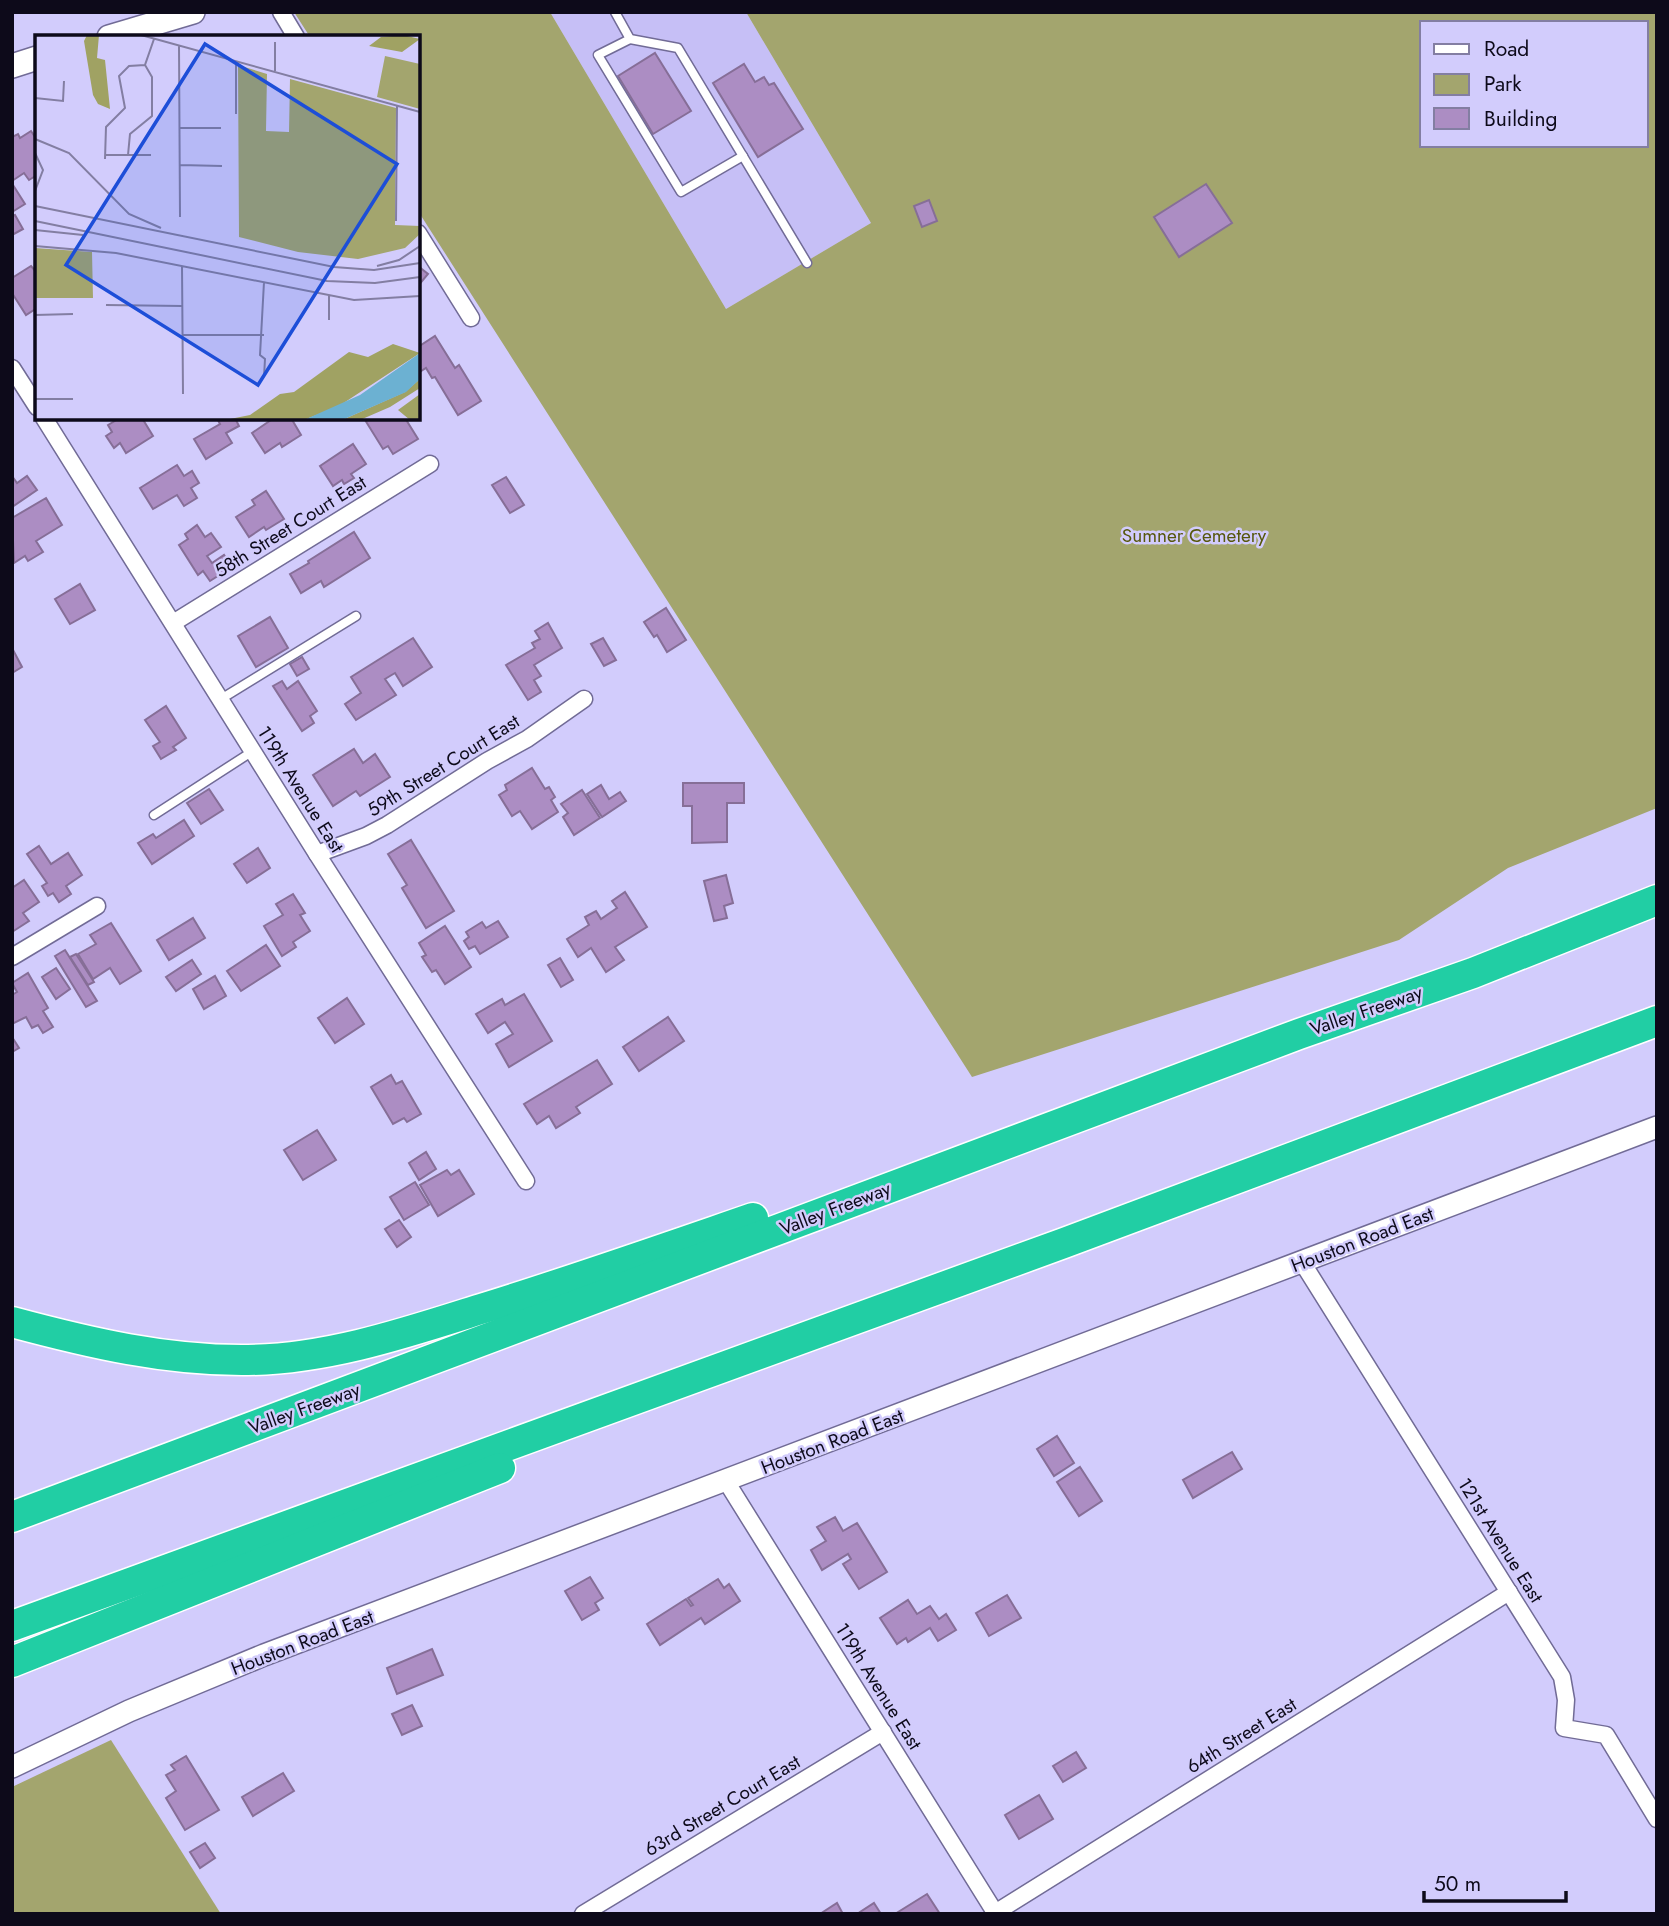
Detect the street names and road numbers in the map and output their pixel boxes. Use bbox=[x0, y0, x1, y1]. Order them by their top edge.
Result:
street label: 58th Street Court East bbox=[209, 469, 372, 584]
street label: 59th Street Court East bbox=[362, 707, 525, 823]
street label: 119th Avenue East bbox=[251, 721, 351, 858]
street label: Valley Freeway bbox=[1306, 978, 1426, 1042]
street label: Valley Freeway bbox=[776, 1175, 895, 1242]
street label: Houston Road East bbox=[1287, 1200, 1438, 1279]
street label: Valley Freeway bbox=[245, 1376, 364, 1441]
street label: Houston Road East bbox=[757, 1402, 908, 1481]
street label: 121st Avenue East bbox=[1451, 1473, 1550, 1608]
street label: Houston Road East bbox=[227, 1603, 378, 1682]
street label: 119th Avenue East bbox=[829, 1618, 929, 1755]
street label: 64th Street East bbox=[1181, 1691, 1302, 1780]
street label: 63rd Street Court East bbox=[639, 1748, 806, 1863]

